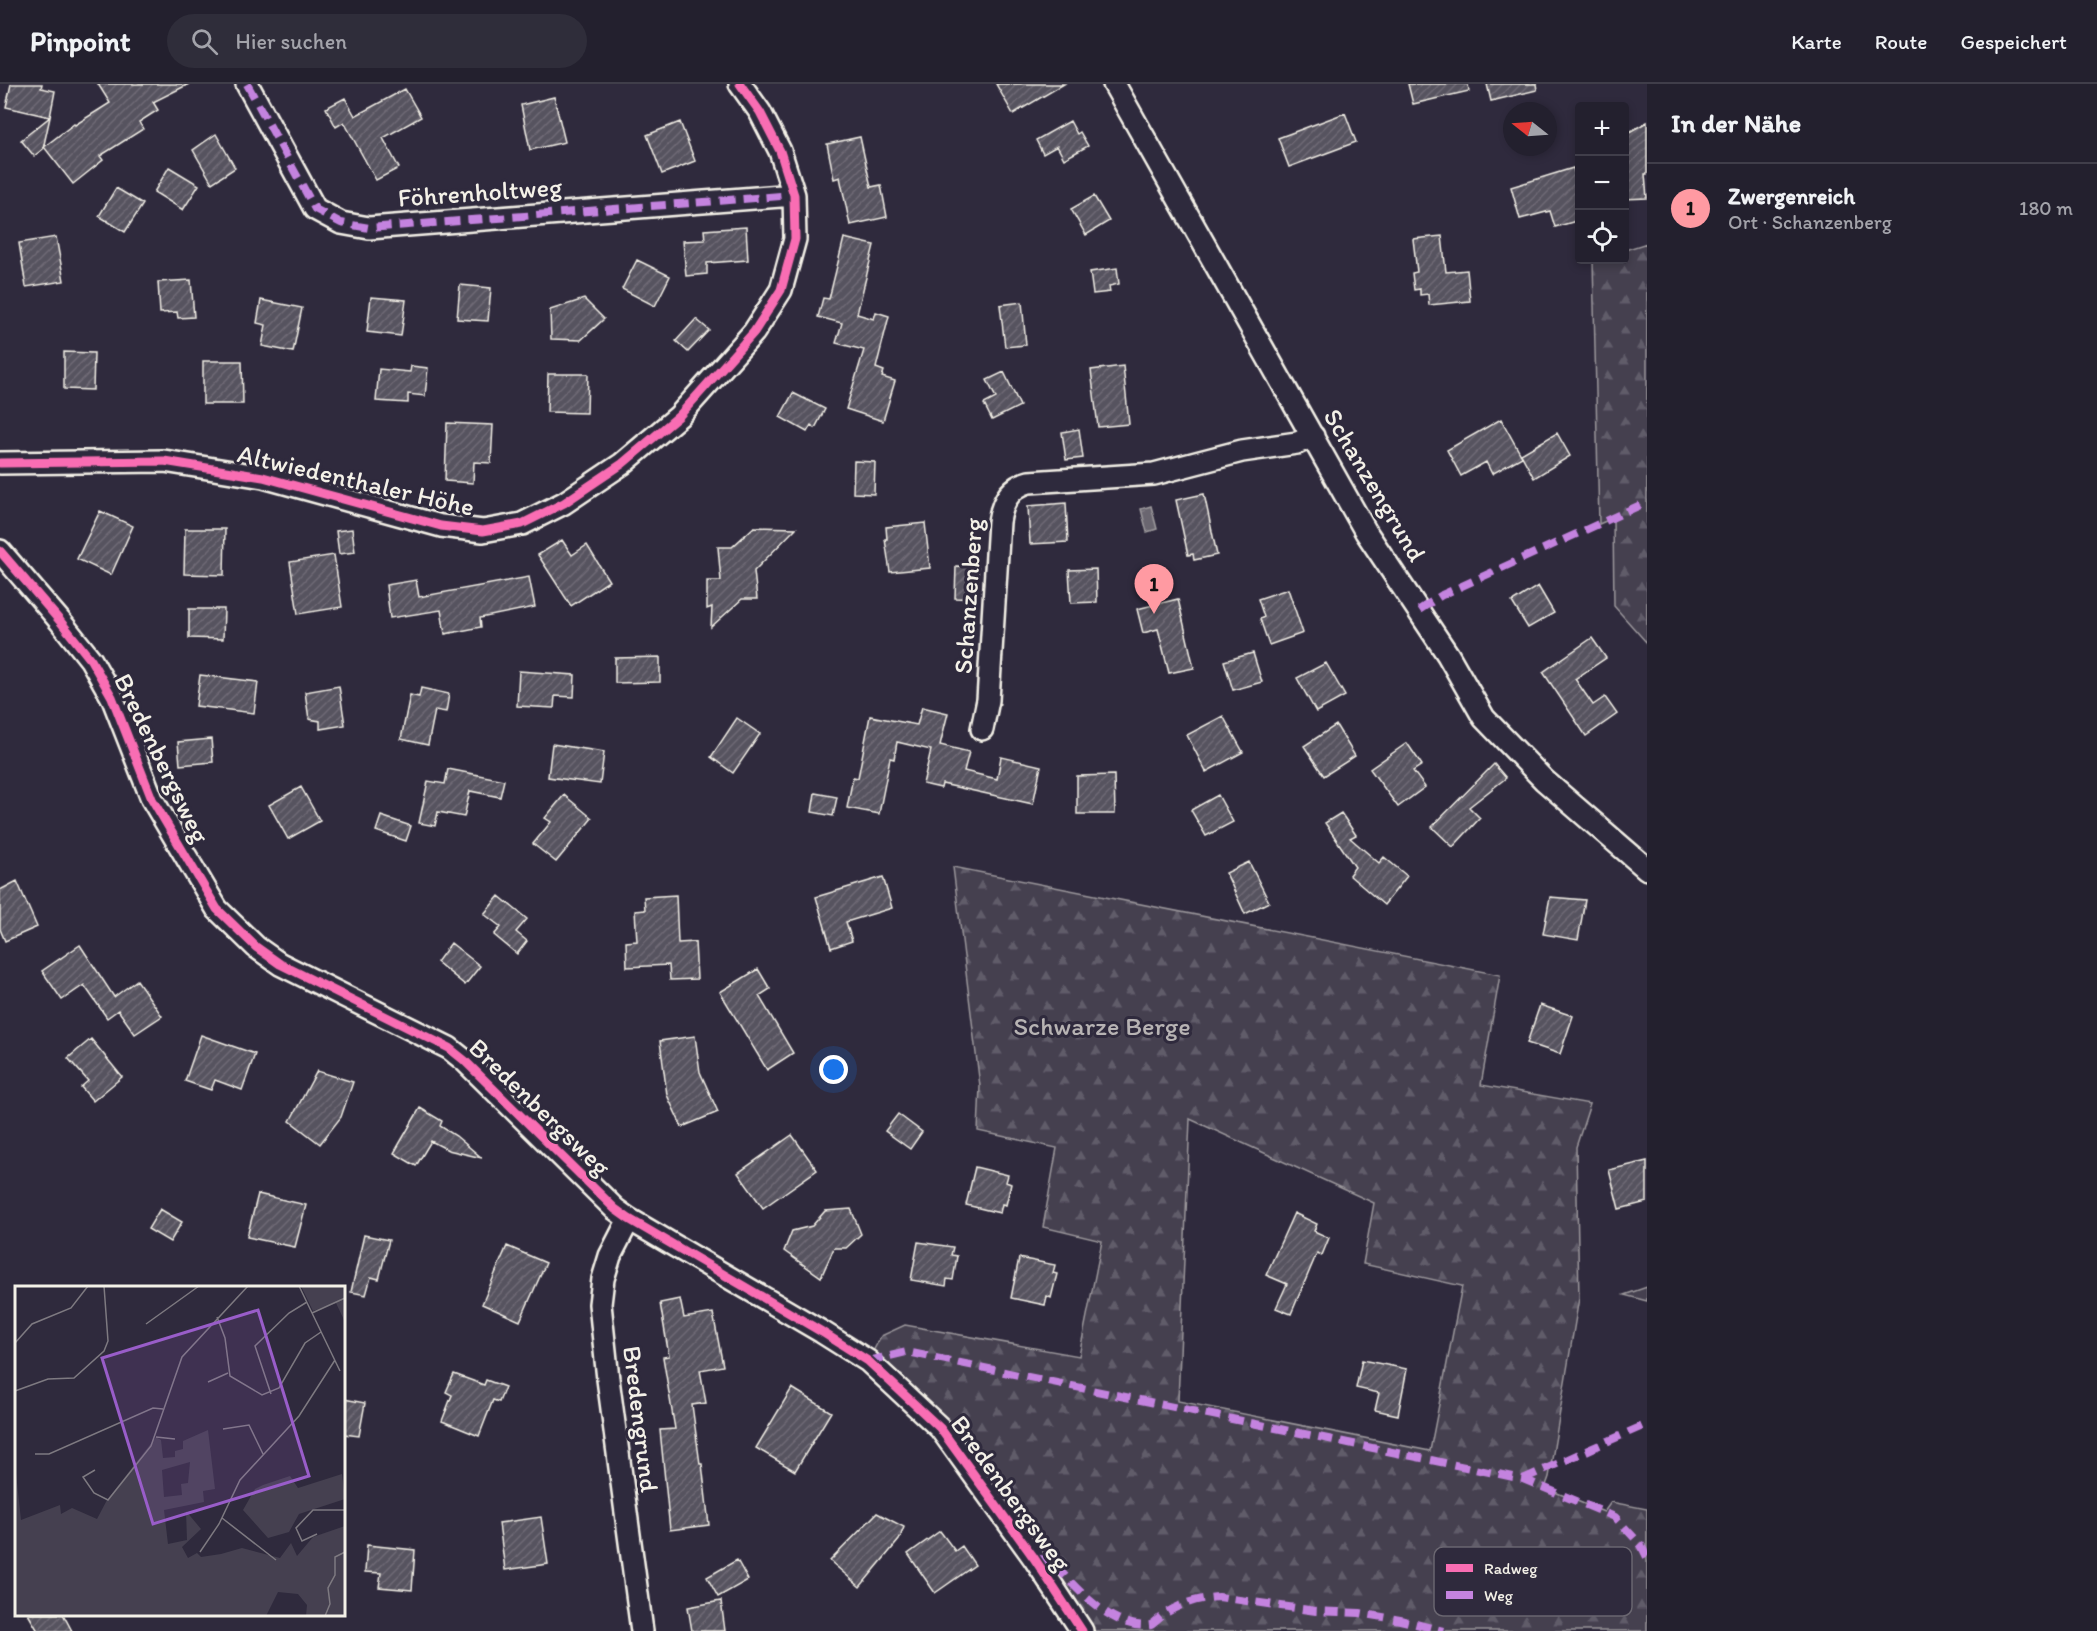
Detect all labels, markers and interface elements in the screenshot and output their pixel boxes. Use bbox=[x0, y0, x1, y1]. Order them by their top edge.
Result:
search box bbox=[167, 14, 587, 68]
text: Pinpoint bbox=[30, 24, 131, 58]
icon: search bbox=[188, 25, 221, 58]
text: Hier suchen bbox=[236, 28, 347, 55]
text: Karte bbox=[1791, 29, 1842, 54]
text: Route bbox=[1875, 29, 1928, 54]
text: Gespeichert bbox=[1961, 29, 2067, 54]
north arrow bbox=[1503, 102, 1557, 156]
map controls bbox=[1575, 102, 1629, 264]
button: + bbox=[1575, 102, 1629, 156]
text: In der Nähe bbox=[1671, 107, 1801, 139]
button: − bbox=[1575, 156, 1629, 210]
street label: Föhrenholtweg bbox=[397, 170, 564, 214]
text: Zwergenreich bbox=[1728, 183, 1855, 210]
text: 1 bbox=[1686, 196, 1695, 220]
text: 180 m bbox=[2019, 196, 2073, 220]
button: locate bbox=[1575, 210, 1629, 264]
text: Ort · Schanzenberg bbox=[1728, 210, 1892, 234]
street label: Schanzengrund bbox=[1317, 403, 1433, 567]
street label: Altwiedenthaler Höhe bbox=[234, 437, 478, 523]
street label: Schanzenberg bbox=[947, 516, 989, 675]
pin: 1 bbox=[1134, 564, 1174, 614]
street label: Bredenbergsweg bbox=[107, 668, 217, 849]
park label: Schwarze Berge bbox=[1013, 1010, 1191, 1042]
street label: Bredenbergsweg bbox=[462, 1031, 618, 1183]
your location bbox=[819, 1055, 848, 1084]
inset map bbox=[15, 1286, 345, 1616]
street label: Bredengrund bbox=[616, 1344, 666, 1495]
street label: Bredenbergsweg bbox=[944, 1409, 1079, 1578]
legend bbox=[1434, 1547, 1632, 1616]
text: Radweg bbox=[1484, 1559, 1538, 1578]
text: Weg bbox=[1484, 1586, 1514, 1605]

